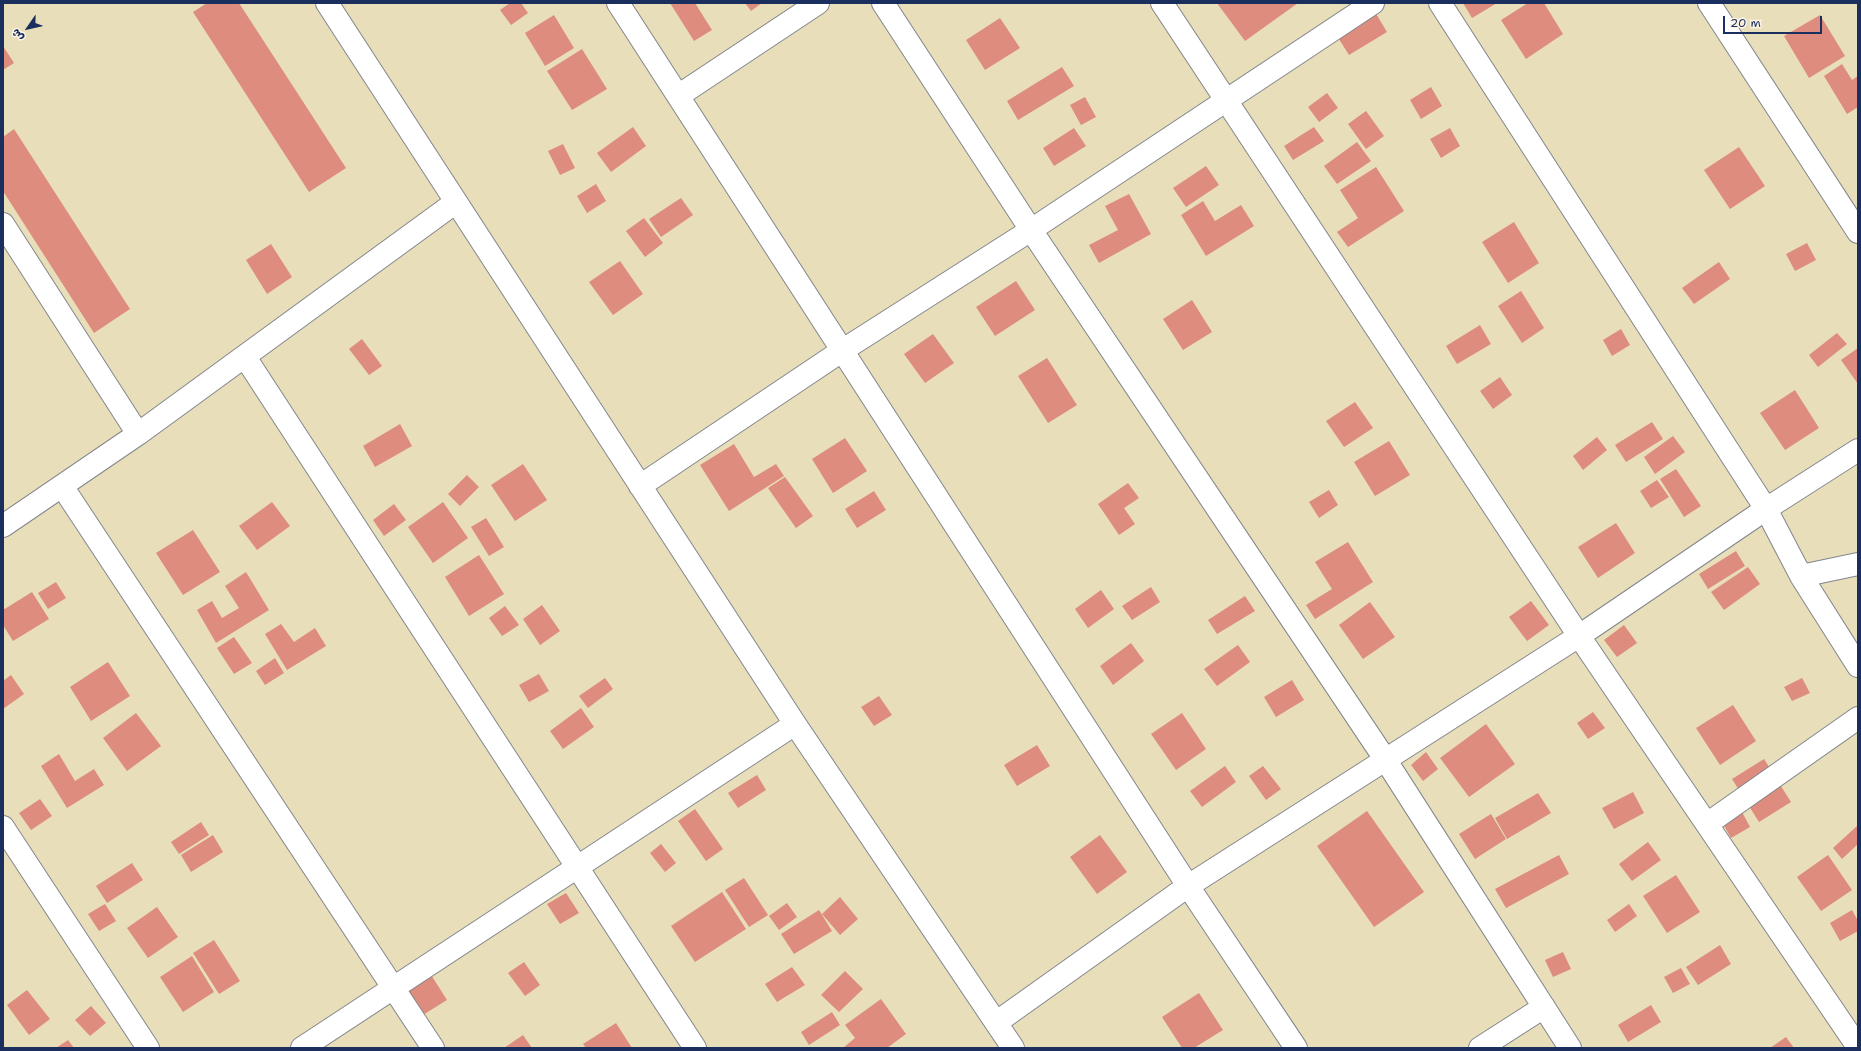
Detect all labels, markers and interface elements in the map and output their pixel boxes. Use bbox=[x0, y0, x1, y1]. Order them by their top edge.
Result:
north arrow bbox=[8, 8, 48, 48]
scale bar bbox=[1725, 8, 1824, 34]
text: 20 m bbox=[1730, 15, 1761, 31]
text: ش bbox=[8, 26, 27, 44]

